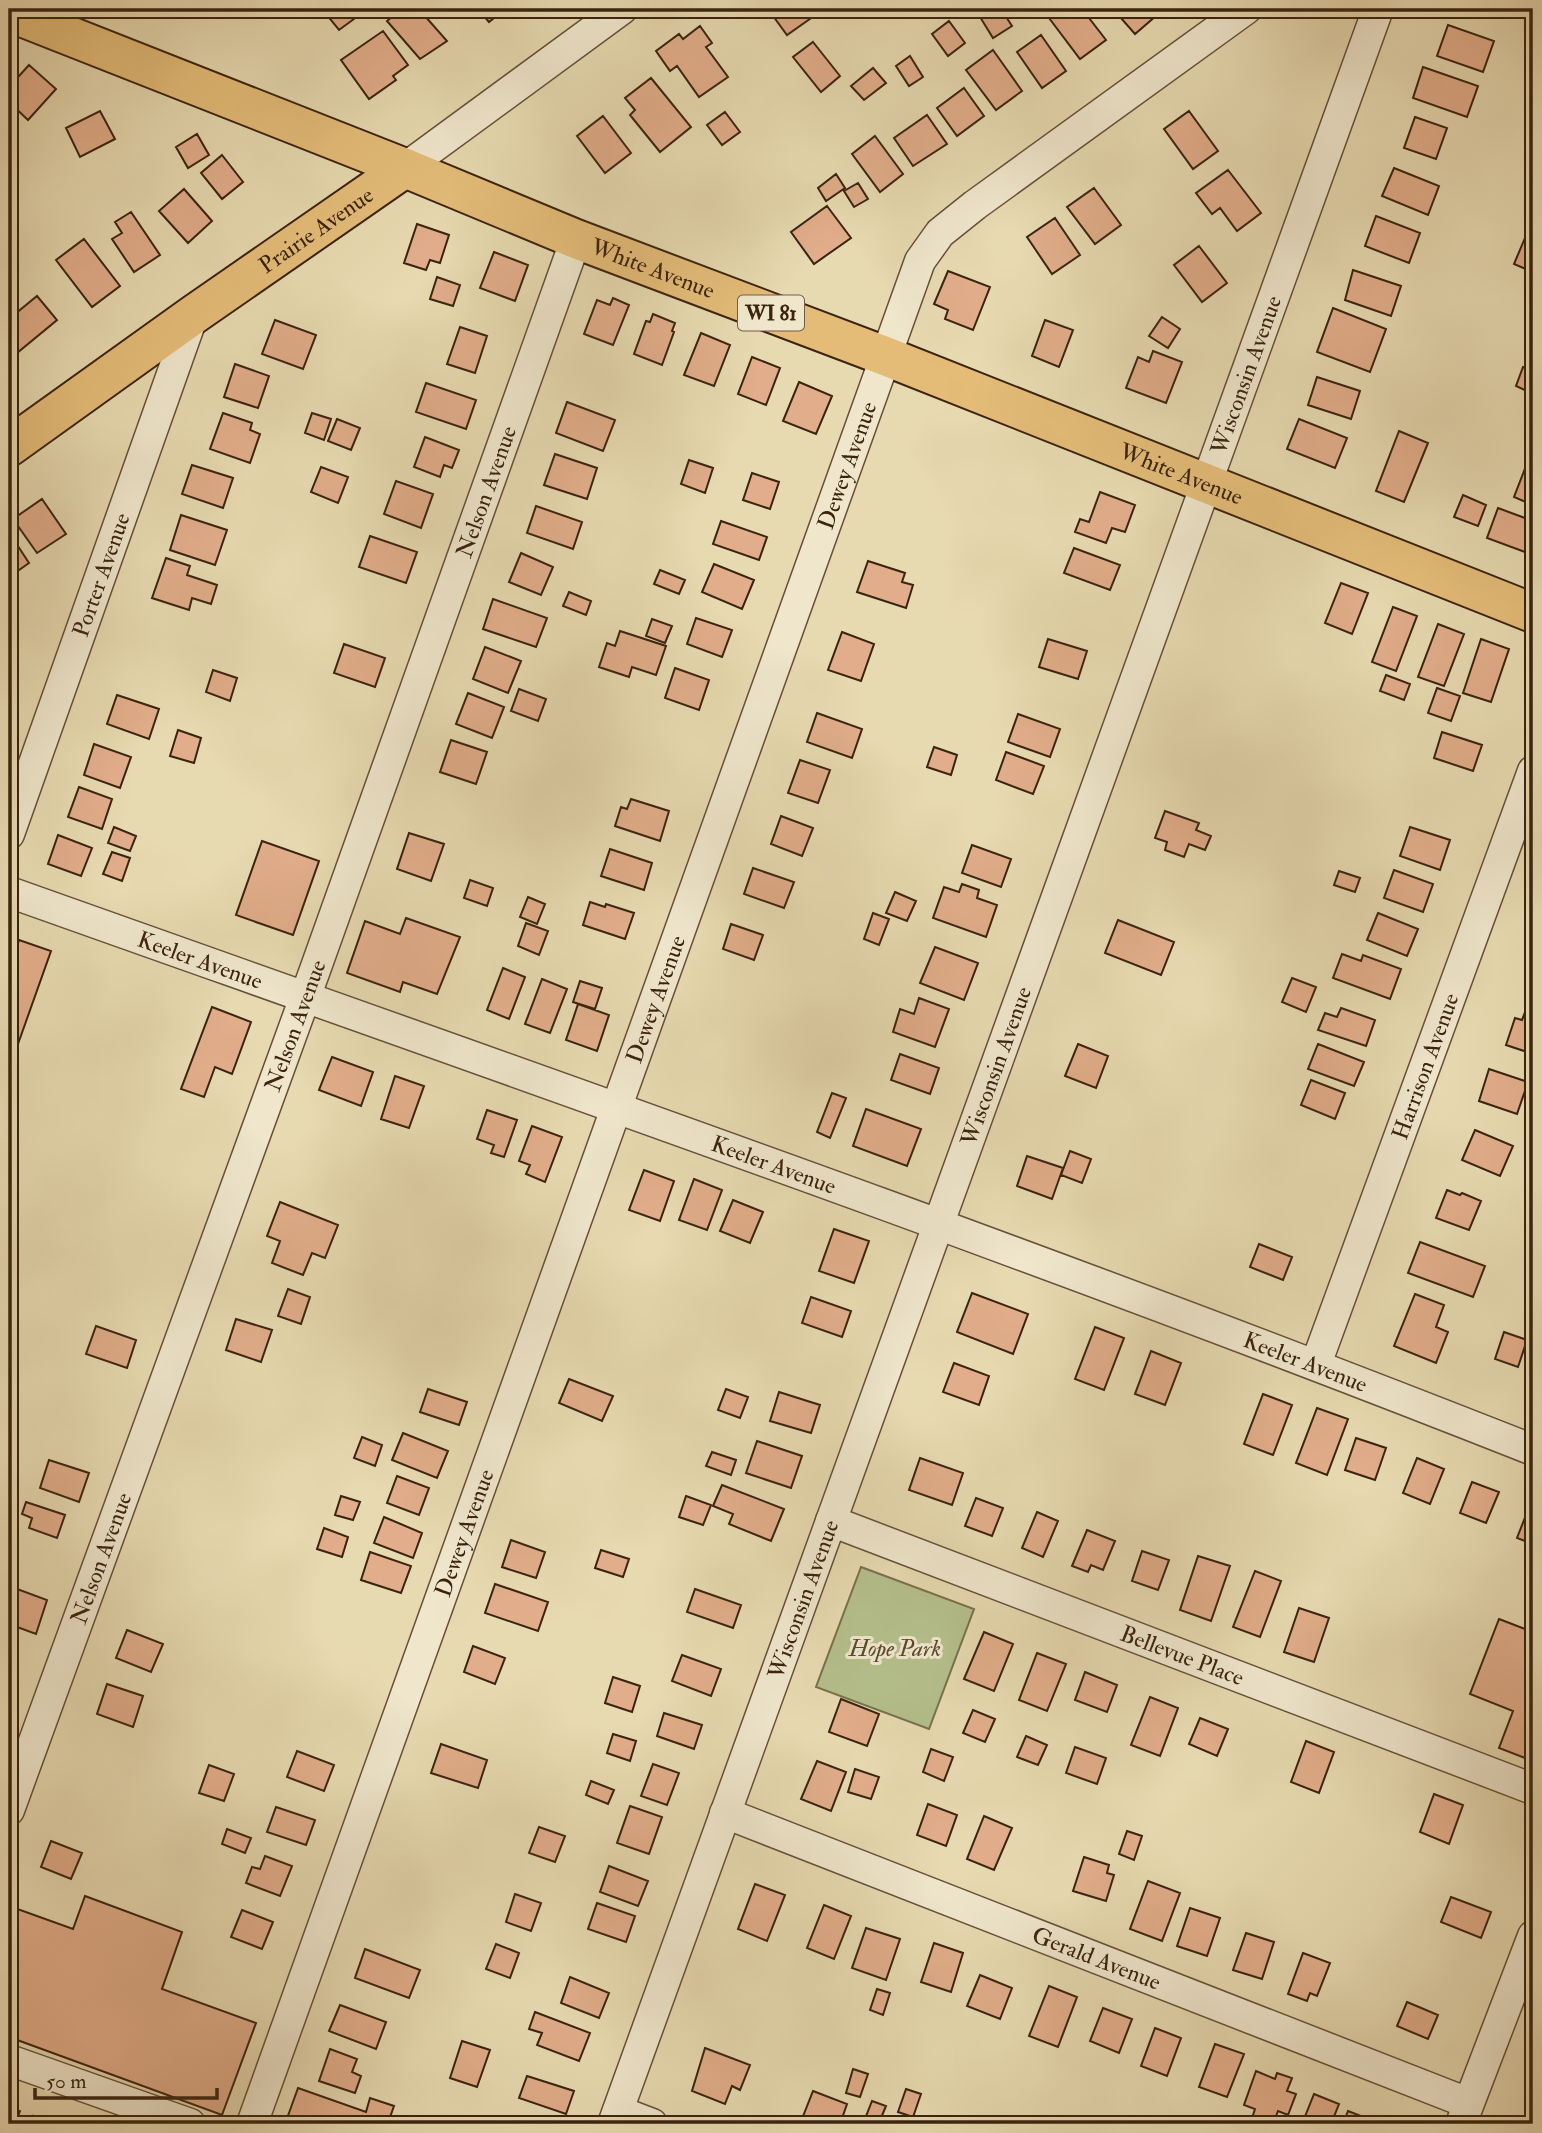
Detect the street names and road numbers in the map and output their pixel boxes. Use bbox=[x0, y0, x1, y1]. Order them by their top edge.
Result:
street label: Prairie Avenue bbox=[253, 180, 379, 280]
street label: White Avenue bbox=[586, 231, 719, 305]
street label: Wisconsin Avenue bbox=[1203, 291, 1288, 459]
road number: WI 81 bbox=[738, 296, 804, 330]
street label: Dewey Avenue bbox=[811, 397, 883, 533]
street label: Nelson Avenue bbox=[449, 421, 523, 561]
street label: White Avenue bbox=[1115, 436, 1248, 511]
street label: Porter Avenue bbox=[66, 509, 136, 641]
street label: Keeler Avenue bbox=[134, 924, 267, 995]
street label: Dewey Avenue bbox=[619, 931, 692, 1067]
street label: Nelson Avenue bbox=[258, 955, 332, 1095]
street label: Wisconsin Avenue bbox=[953, 982, 1038, 1150]
street label: Harrison Avenue bbox=[1385, 989, 1465, 1144]
street label: Keeler Avenue bbox=[708, 1129, 841, 1200]
street label: Keeler Avenue bbox=[1239, 1325, 1372, 1399]
street label: Dewey Avenue bbox=[428, 1465, 500, 1601]
street label: Nelson Avenue bbox=[64, 1488, 138, 1628]
street label: Wisconsin Avenue bbox=[760, 1516, 845, 1684]
street label: Bellevue Place bbox=[1116, 1618, 1249, 1692]
street label: Gerald Avenue bbox=[1028, 1920, 1165, 1996]

